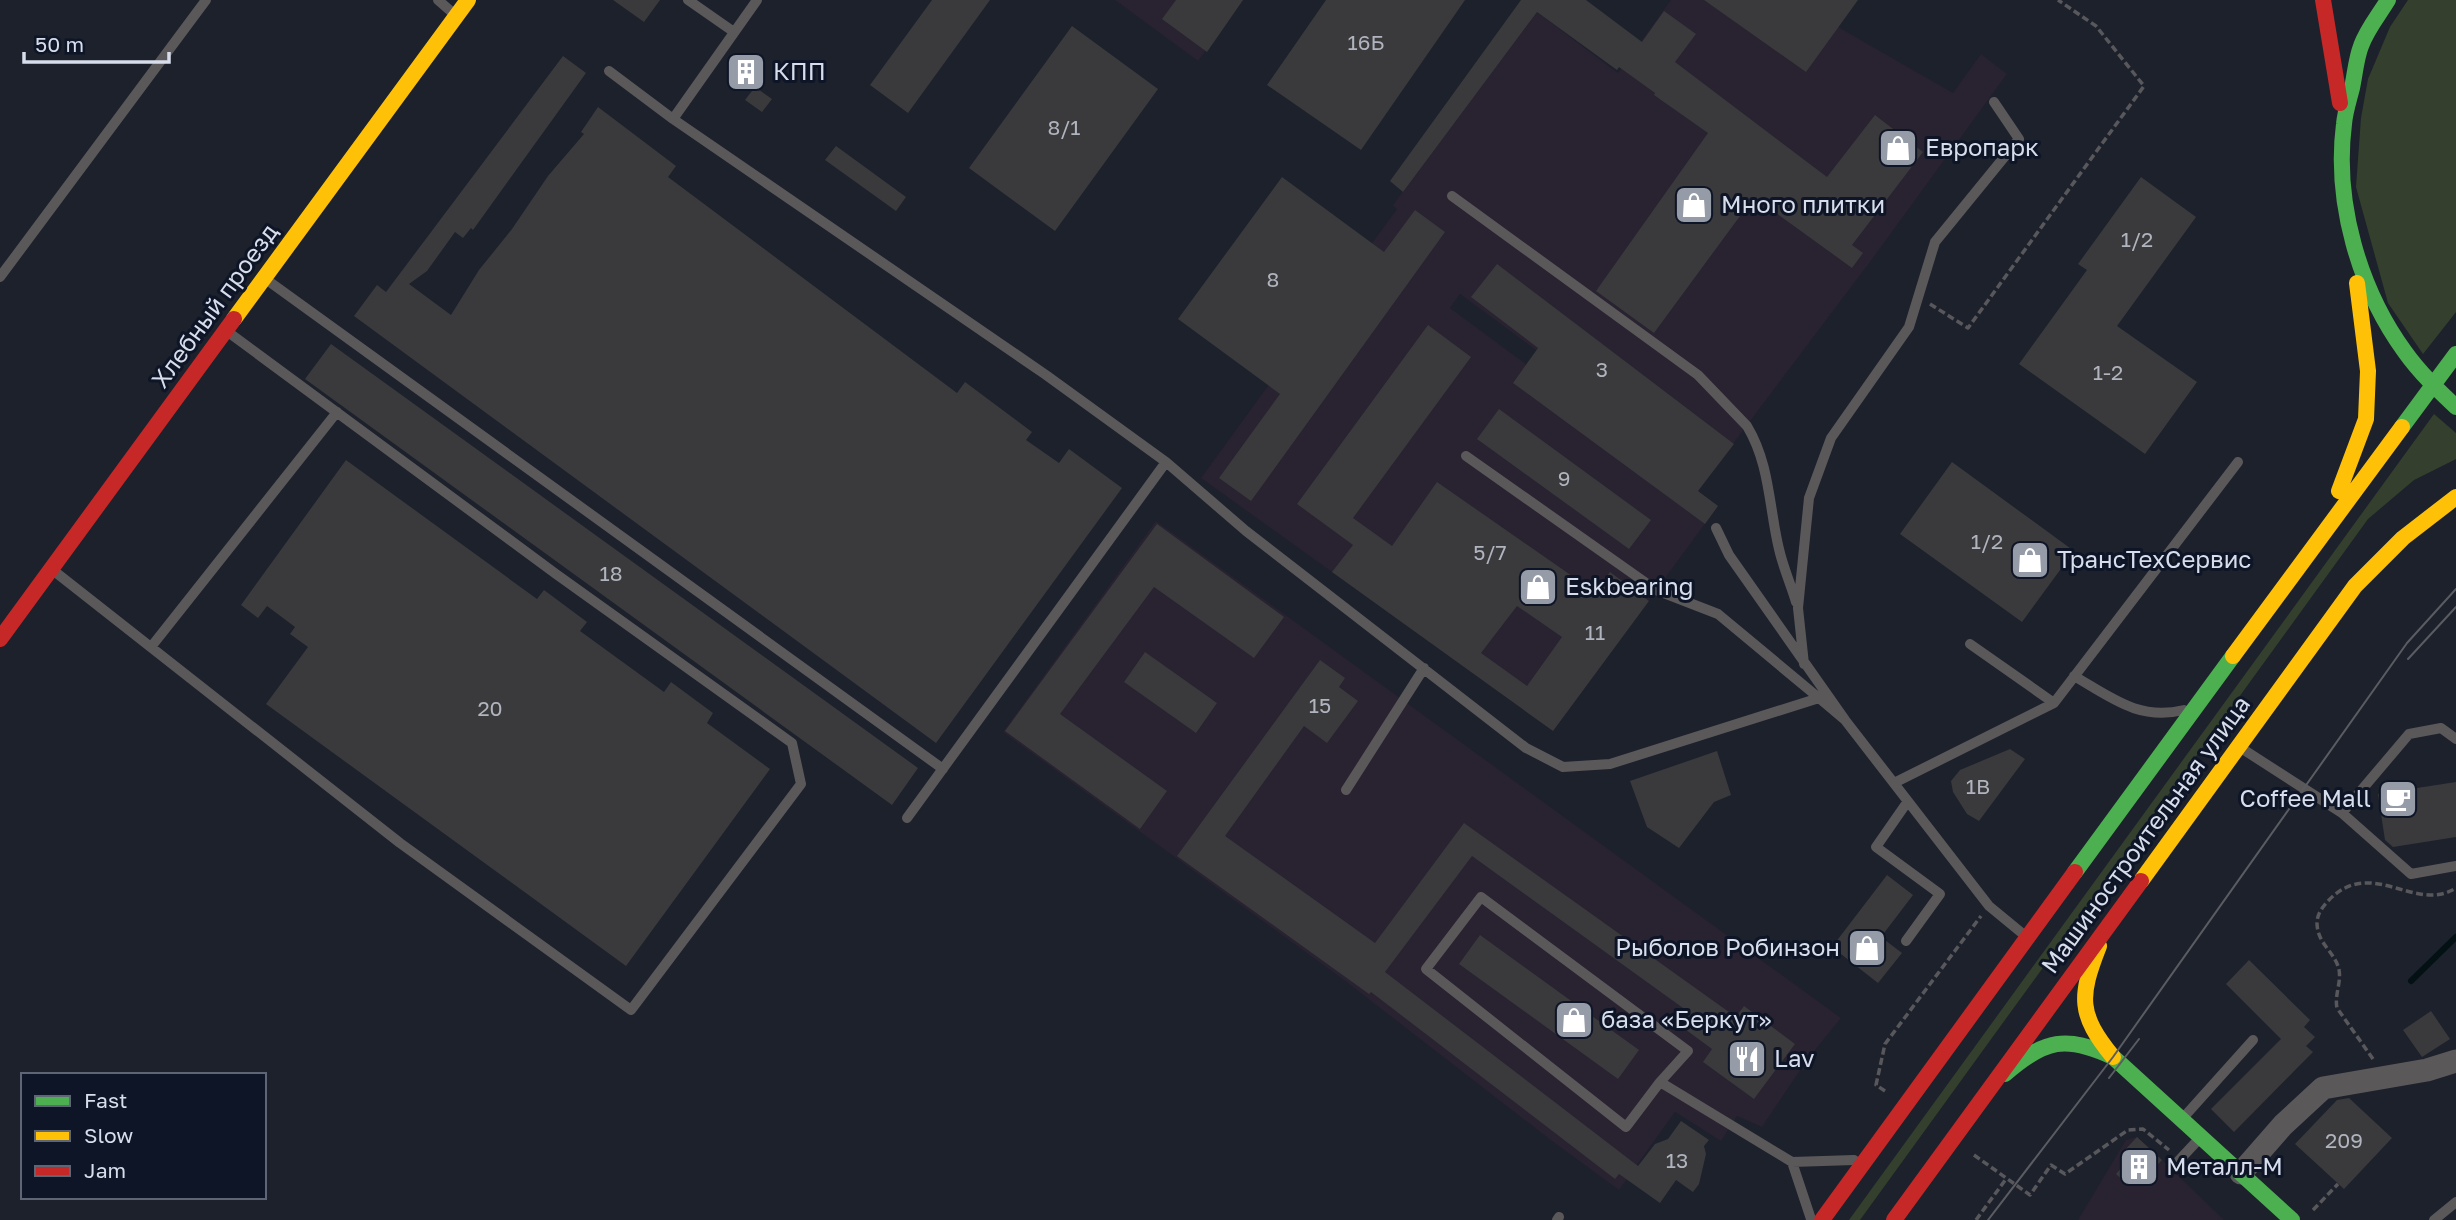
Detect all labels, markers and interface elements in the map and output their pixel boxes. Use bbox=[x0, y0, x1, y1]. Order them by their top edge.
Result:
scale bar bbox=[24, 21, 170, 65]
house number: 16Б bbox=[1348, 29, 1384, 55]
text: 50 m bbox=[35, 31, 84, 57]
building icon: КПП bbox=[725, 51, 767, 93]
place label: КПП bbox=[773, 56, 826, 85]
house number: 8/1 bbox=[1047, 114, 1081, 140]
shop icon: Европарк bbox=[1877, 127, 1919, 169]
place label: Европарк bbox=[1925, 132, 2039, 161]
shop icon: Много плитки bbox=[1673, 184, 1715, 226]
place label: Много плитки bbox=[1721, 189, 1885, 218]
street label: Хлебный проезд bbox=[144, 217, 283, 393]
house number: 1/2 bbox=[2121, 226, 2153, 252]
house number: 8 bbox=[1267, 266, 1279, 292]
house number: 3 bbox=[1596, 356, 1608, 382]
house number: 1-2 bbox=[2093, 359, 2123, 385]
house number: 9 bbox=[1558, 465, 1570, 491]
house number: 1/2 bbox=[1971, 528, 2003, 554]
house number: 5/7 bbox=[1473, 539, 1507, 565]
shop icon: ТрансТехСервис bbox=[2009, 539, 2051, 581]
place label: ТрансТехСервис bbox=[2057, 544, 2251, 573]
house number: 18 bbox=[600, 560, 623, 586]
shop icon: Eskbearing bbox=[1517, 566, 1559, 608]
place label: Eskbearing bbox=[1565, 571, 1693, 600]
house number: 11 bbox=[1585, 619, 1605, 645]
street label: Машиностроительная улица bbox=[2034, 690, 2255, 979]
house number: 15 bbox=[1309, 692, 1331, 718]
house number: 20 bbox=[477, 695, 503, 721]
house number: 1В bbox=[1966, 773, 1990, 799]
cafe icon: Coffee Mall bbox=[2377, 778, 2419, 820]
place label: Coffee Mall bbox=[2240, 783, 2371, 812]
shop icon: Рыболов Робинзон bbox=[1846, 927, 1888, 969]
place label: Рыболов Робинзон bbox=[1615, 932, 1840, 961]
shop icon: база «Беркут» bbox=[1553, 999, 1595, 1041]
place label: база «Беркут» bbox=[1601, 1004, 1772, 1033]
restaurant icon: Lav bbox=[1726, 1038, 1768, 1080]
place label: Lav bbox=[1774, 1043, 1814, 1072]
legend bbox=[21, 1073, 266, 1199]
text: Fast bbox=[84, 1087, 127, 1113]
text: Slow bbox=[84, 1122, 133, 1148]
house number: 209 bbox=[2325, 1127, 2363, 1153]
building icon: Металл-М bbox=[2118, 1146, 2160, 1188]
house number: 13 bbox=[1666, 1147, 1688, 1173]
place label: Металл-М bbox=[2166, 1151, 2283, 1180]
text: Jam bbox=[84, 1157, 126, 1183]

